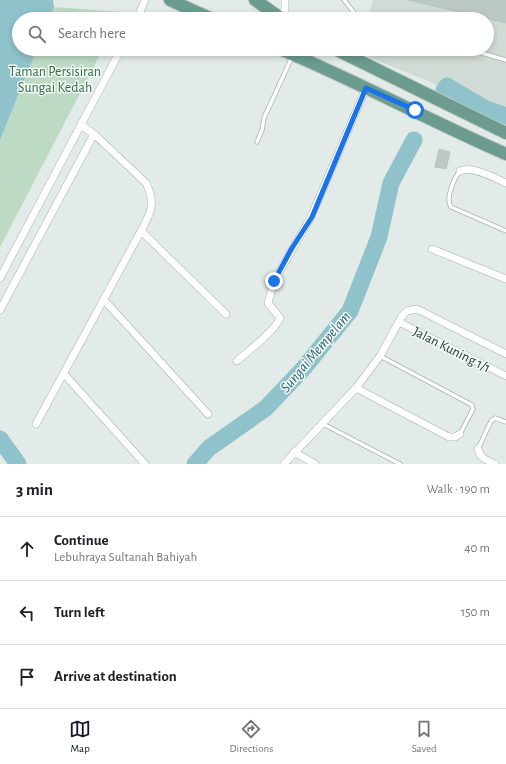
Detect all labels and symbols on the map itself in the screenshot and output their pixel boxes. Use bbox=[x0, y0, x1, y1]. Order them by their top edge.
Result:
park label: Taman Persisiran Sungai Kedah bbox=[9, 65, 101, 95]
route start bbox=[406, 101, 424, 119]
route end bbox=[265, 272, 283, 290]
water label: Sungai Mempelam bbox=[277, 309, 353, 396]
street label: Jalan Kuning 1/1 bbox=[411, 324, 493, 375]

